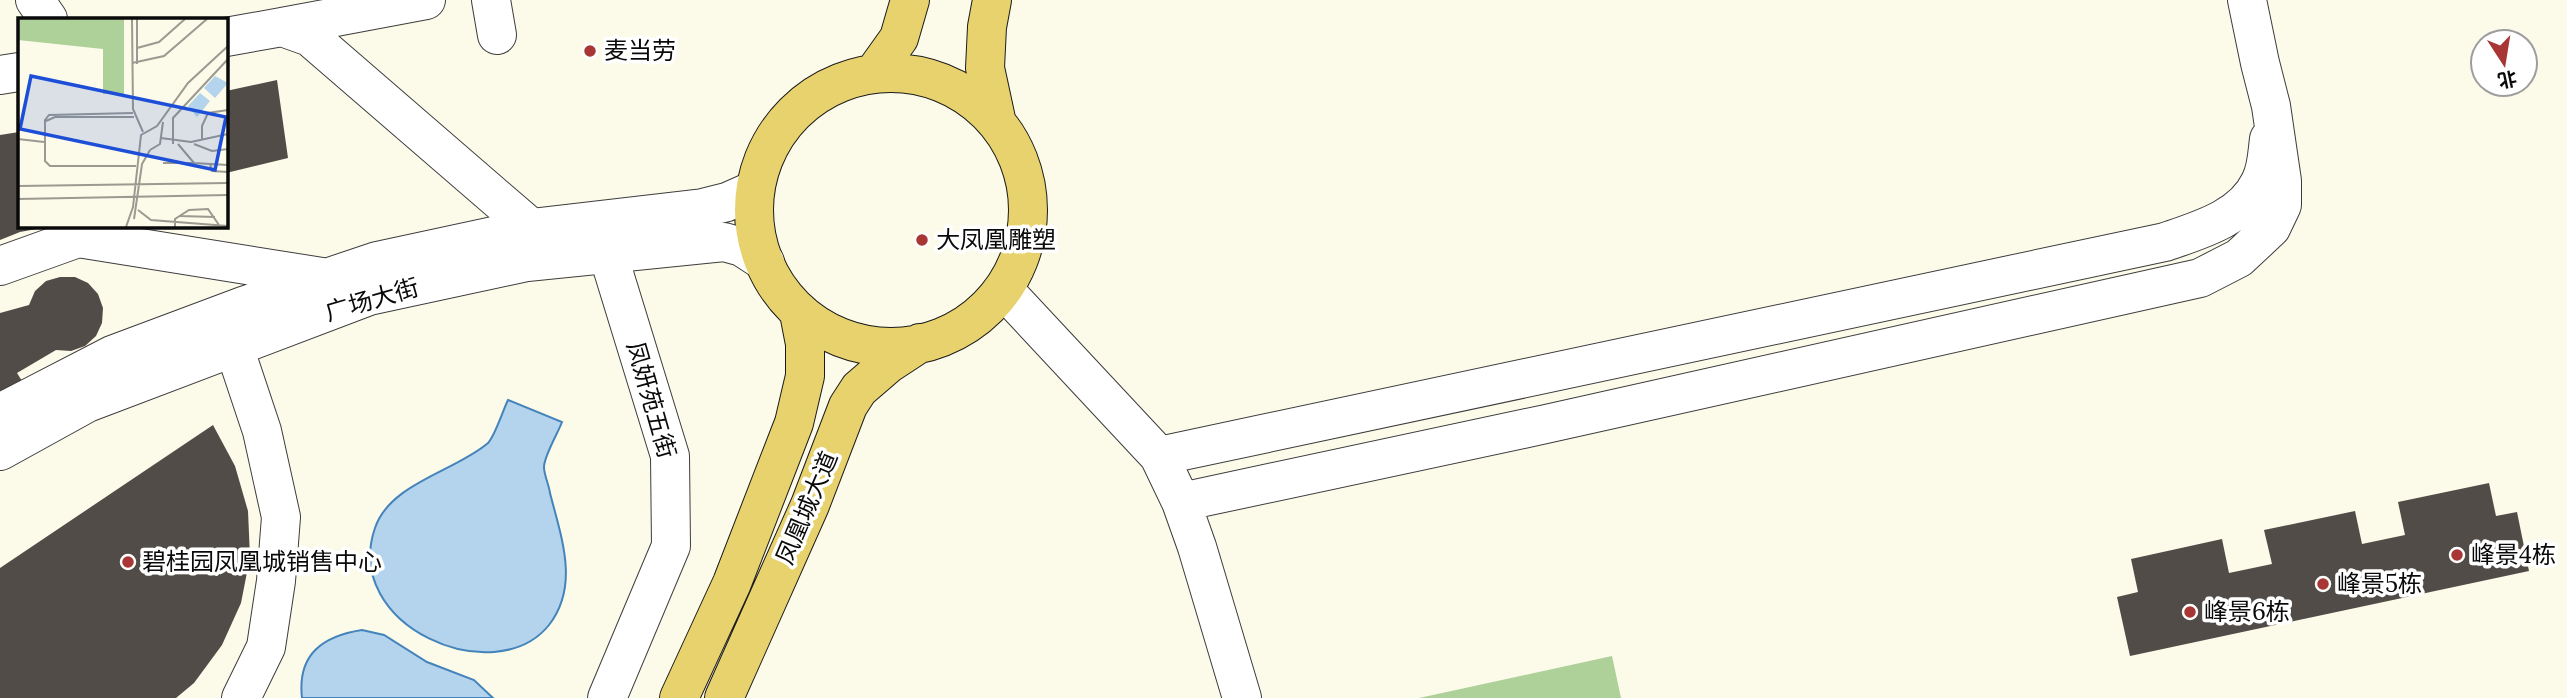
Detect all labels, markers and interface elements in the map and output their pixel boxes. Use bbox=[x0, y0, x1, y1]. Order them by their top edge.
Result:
inset map bbox=[18, 18, 228, 228]
north arrow bbox=[2469, 28, 2539, 98]
place label: 麦当劳 bbox=[604, 35, 676, 66]
marker: 麦当劳 bbox=[582, 43, 598, 59]
text: 北 bbox=[2496, 66, 2519, 93]
place label: 大凤凰雕塑 bbox=[936, 224, 1056, 255]
marker: 大凤凰雕塑 bbox=[914, 232, 930, 248]
street label: 广场大街 bbox=[321, 271, 422, 328]
street label: 凤妍苑五街 bbox=[620, 338, 683, 462]
street label: 凤凰城大道 bbox=[769, 447, 844, 569]
place label: 峰景4栋 bbox=[2471, 539, 2556, 570]
place label: 碧桂园凤凰城销售中心 bbox=[142, 546, 382, 577]
marker: 峰景4栋 bbox=[2449, 547, 2465, 563]
marker: 碧桂园凤凰城销售中心 bbox=[120, 554, 136, 570]
place label: 峰景5栋 bbox=[2337, 568, 2422, 599]
marker: 峰景5栋 bbox=[2315, 576, 2331, 592]
place label: 峰景6栋 bbox=[2204, 596, 2290, 627]
marker: 峰景6栋 bbox=[2182, 604, 2198, 620]

